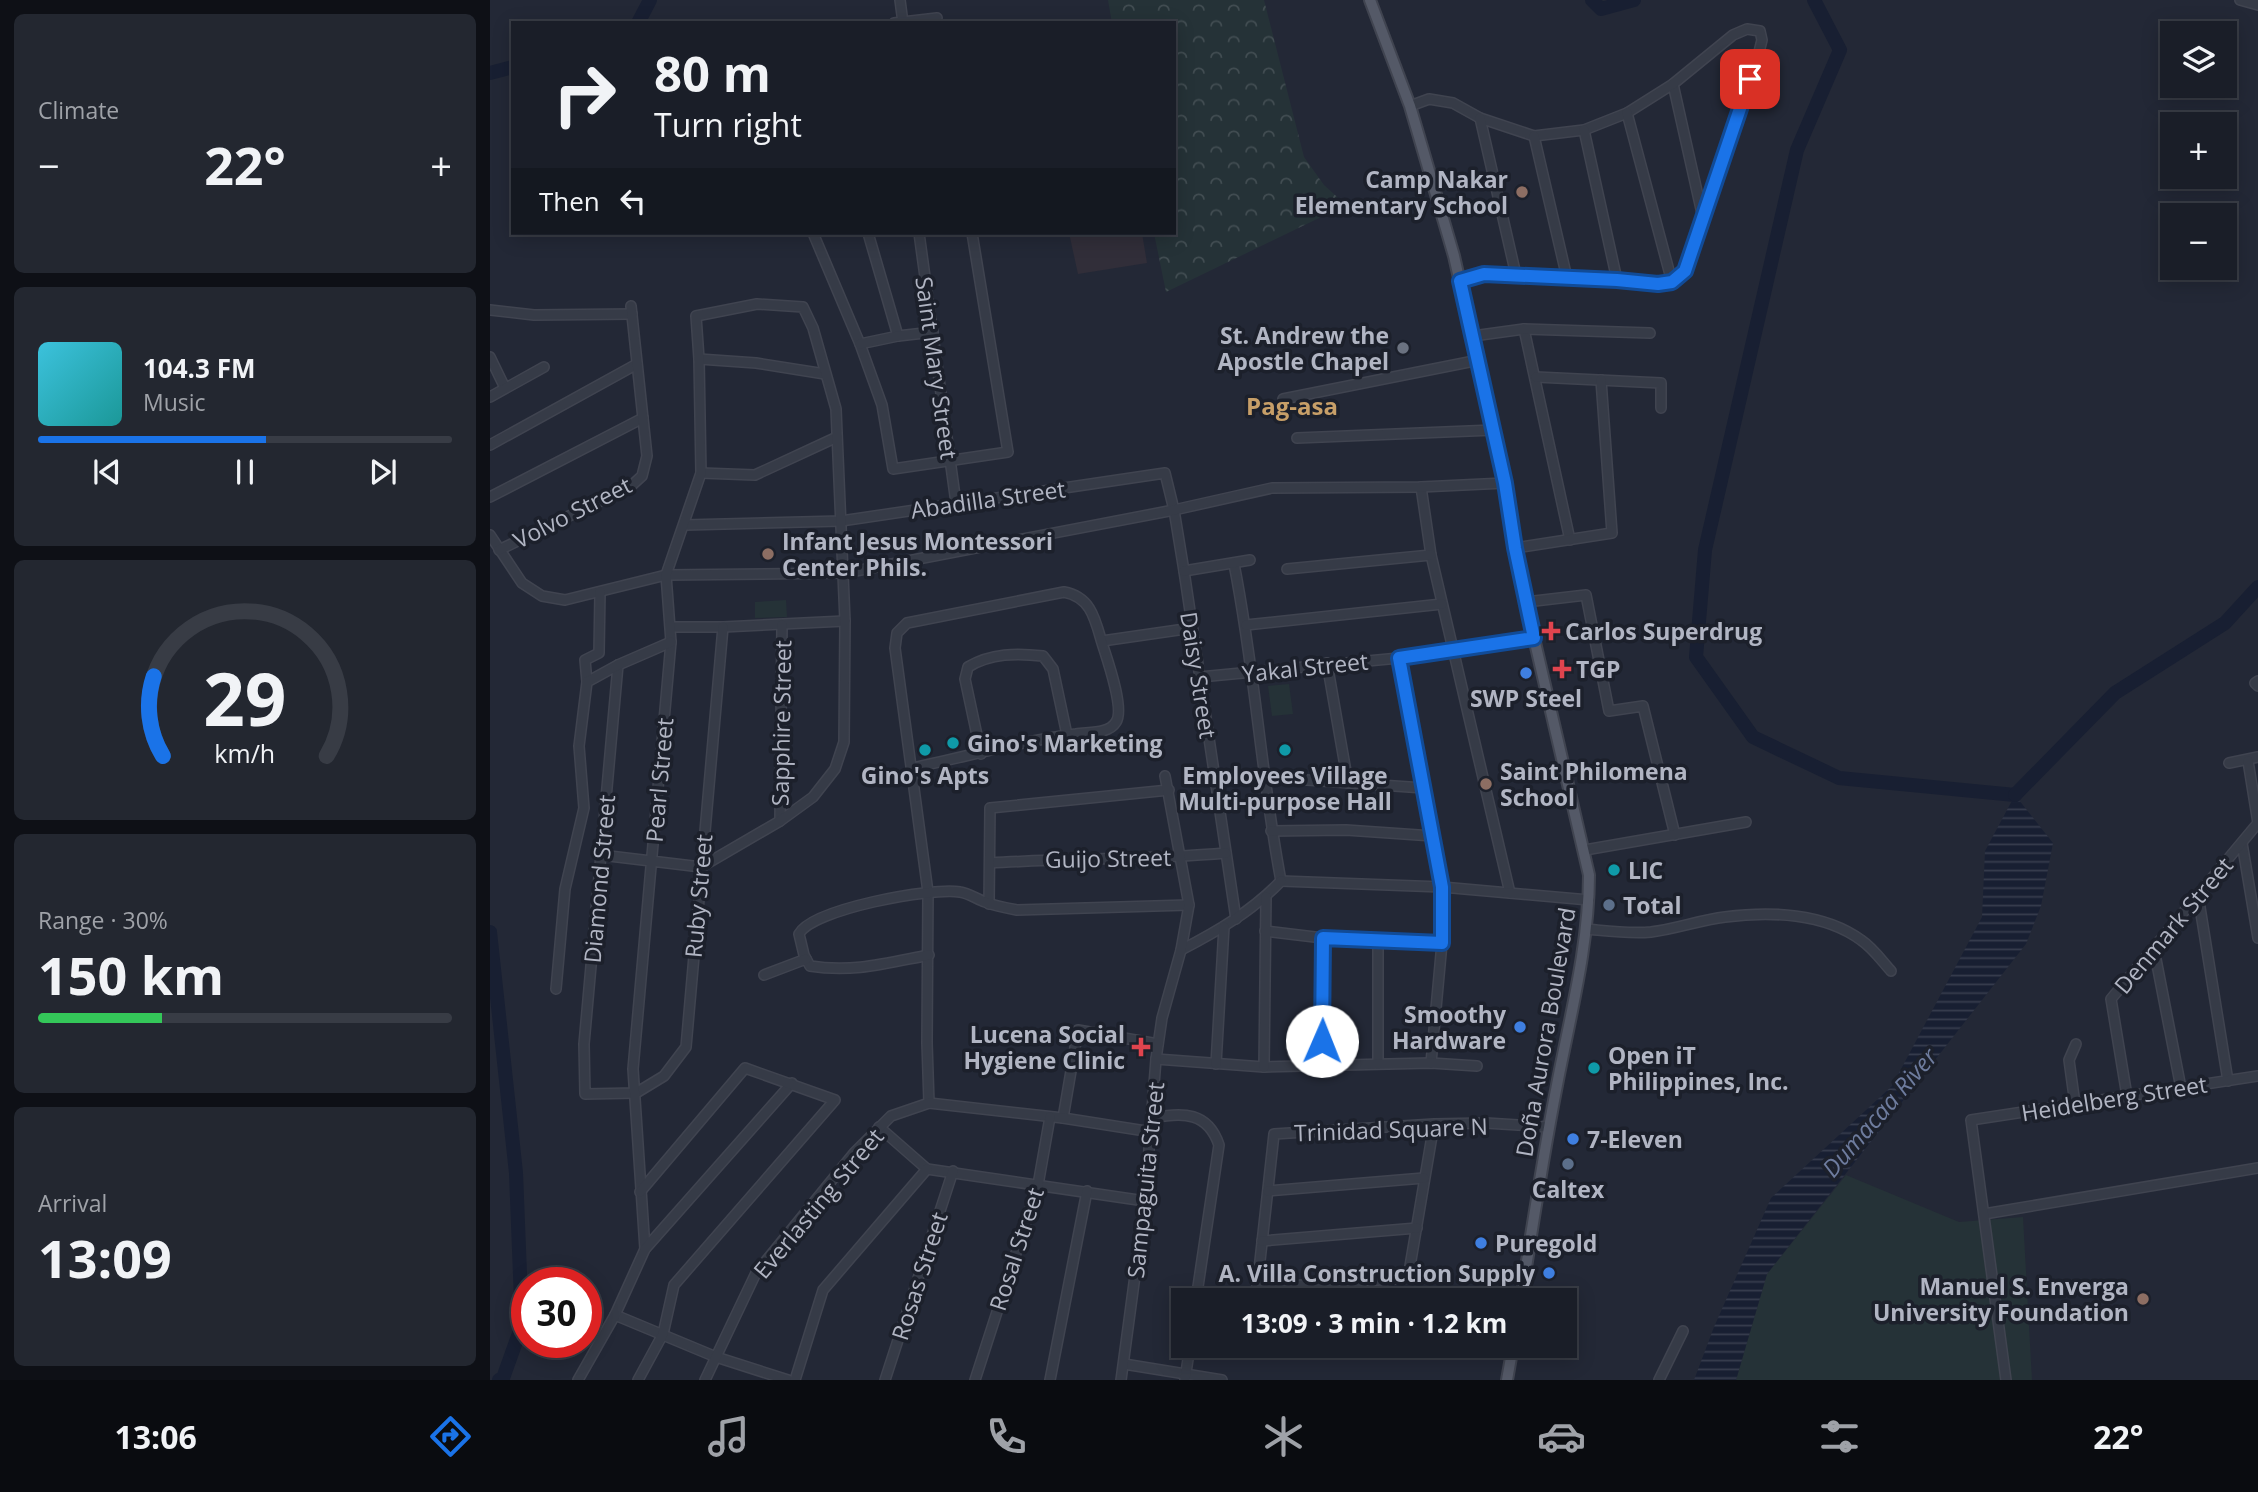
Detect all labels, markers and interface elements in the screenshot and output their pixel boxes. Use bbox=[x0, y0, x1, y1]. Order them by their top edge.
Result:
map controls bbox=[2160, 21, 2237, 280]
button: layers bbox=[2160, 21, 2237, 98]
text: 80 m bbox=[654, 40, 771, 106]
icon: right bbox=[539, 49, 630, 140]
pin bbox=[1720, 49, 1780, 109]
icon: arrive bbox=[1731, 60, 1769, 98]
text: Climate bbox=[38, 94, 119, 126]
text: Turn right bbox=[654, 103, 802, 146]
button: + bbox=[2160, 112, 2237, 189]
text: 22° bbox=[204, 129, 286, 200]
text: − bbox=[38, 139, 60, 191]
text: + bbox=[430, 139, 452, 191]
place label: Camp Nakar Elementary School bbox=[1295, 163, 1508, 221]
icon: left bbox=[614, 182, 652, 220]
text: Then bbox=[539, 183, 600, 219]
marker: Camp Nakar Elementary School bbox=[1514, 184, 1530, 200]
button: − bbox=[2160, 203, 2237, 280]
street label: Saint Mary Street bbox=[908, 275, 966, 461]
place label: St. Andrew the Apostle Chapel bbox=[1218, 319, 1389, 377]
marker: St. Andrew the Apostle Chapel bbox=[1395, 340, 1411, 356]
text: 104.3 FM bbox=[143, 350, 255, 386]
text: Music bbox=[143, 386, 206, 418]
district label: Pag-asa bbox=[1246, 389, 1338, 422]
icon: previous bbox=[88, 453, 126, 491]
icon: pause bbox=[226, 453, 264, 491]
icon: next bbox=[364, 453, 402, 491]
street label: Volvo Street bbox=[507, 468, 637, 556]
street label: Abadilla Street bbox=[909, 472, 1067, 526]
place label: Infant Jesus Montessori Center Phils. bbox=[782, 525, 1053, 583]
marker: Infant Jesus Montessori Center Phils. bbox=[760, 546, 776, 562]
street label: Daisy Street bbox=[1173, 609, 1225, 741]
place label: Carlos Superdrug bbox=[1565, 615, 1762, 647]
marker: Carlos Superdrug bbox=[1543, 623, 1559, 639]
street label: Sapphire Street bbox=[764, 640, 798, 806]
street label: Yakal Street bbox=[1240, 644, 1370, 690]
text: 29 bbox=[203, 648, 287, 747]
place label: TGP bbox=[1576, 653, 1620, 685]
marker: TGP bbox=[1554, 661, 1570, 677]
marker: SWP Steel bbox=[1518, 665, 1534, 681]
place label: SWP Steel bbox=[1470, 682, 1582, 714]
street label: Pearl Street bbox=[638, 716, 680, 844]
place label: Gino's Marketing bbox=[967, 727, 1163, 759]
marker: Gino's Marketing bbox=[945, 735, 961, 751]
text: km/h bbox=[215, 736, 275, 770]
marker: Gino's Apts bbox=[917, 742, 933, 758]
marker: Employees Village Multi-purpose Hall bbox=[1277, 742, 1293, 758]
place label: Saint Philomena School bbox=[1500, 755, 1688, 813]
place label: Gino's Apts bbox=[861, 759, 989, 791]
place label: Employees Village Multi-purpose Hall bbox=[1178, 759, 1392, 817]
marker: Saint Philomena School bbox=[1478, 776, 1494, 792]
street label: Diamond Street bbox=[576, 794, 622, 964]
street label: Ruby Street bbox=[677, 833, 719, 959]
street label: Guijo Street bbox=[1044, 841, 1172, 875]
street label: Denmark Street bbox=[2106, 850, 2240, 1000]
place label: LIC bbox=[1628, 854, 1663, 886]
marker: LIC bbox=[1606, 862, 1622, 878]
place label: Total bbox=[1623, 889, 1681, 921]
marker: Total bbox=[1601, 897, 1617, 913]
text: Range · 30% bbox=[38, 904, 168, 936]
street label: Doña Aurora Boulevard bbox=[1507, 905, 1583, 1159]
text: 150 km bbox=[38, 939, 224, 1010]
place label: Smoothy Hardware bbox=[1392, 998, 1507, 1056]
position arrow bbox=[1285, 1004, 1359, 1078]
place label: Lucena Social Hygiene Clinic bbox=[963, 1018, 1125, 1076]
marker: Smoothy Hardware bbox=[1512, 1019, 1528, 1035]
marker: Lucena Social Hygiene Clinic bbox=[1131, 1037, 1151, 1057]
place label: Open iT Philippines, Inc. bbox=[1608, 1039, 1789, 1097]
water label: Dumacaa River bbox=[1814, 1039, 1945, 1184]
marker: Open iT Philippines, Inc. bbox=[1586, 1060, 1602, 1076]
street label: Heidelberg Street bbox=[2019, 1068, 2209, 1128]
street label: Sampaguita Street bbox=[1119, 1080, 1171, 1280]
street label: Trinidad Square N bbox=[1294, 1110, 1488, 1148]
street label: Everlasting Street bbox=[746, 1121, 890, 1285]
place label: 7-Eleven bbox=[1587, 1123, 1683, 1155]
marker: 7-Eleven bbox=[1565, 1131, 1581, 1147]
marker: Caltex bbox=[1560, 1156, 1576, 1172]
place label: Caltex bbox=[1532, 1173, 1605, 1205]
street label: Rosal Street bbox=[981, 1183, 1051, 1315]
text: Arrival bbox=[38, 1187, 107, 1219]
street label: Rosas Street bbox=[883, 1208, 955, 1344]
text: 13:09 bbox=[38, 1222, 172, 1293]
place label: Puregold bbox=[1495, 1227, 1597, 1259]
marker: Puregold bbox=[1473, 1235, 1489, 1251]
place label: A. Villa Construction Supply bbox=[1219, 1257, 1536, 1289]
marker: A. Villa Construction Supply bbox=[1541, 1265, 1557, 1281]
speed limit sign: 30 bbox=[511, 1267, 602, 1358]
place label: Manuel S. Enverga University Foundation bbox=[1873, 1270, 2129, 1328]
marker: Manuel S. Enverga University Foundation bbox=[2135, 1291, 2151, 1307]
text: 13:09 · 3 min · 1.2 km bbox=[1241, 1305, 1507, 1341]
icon: directions bbox=[426, 1412, 475, 1461]
icon: music bbox=[704, 1412, 753, 1461]
icon: phone bbox=[982, 1412, 1031, 1461]
icon: climate bbox=[1259, 1412, 1308, 1461]
icon: car bbox=[1537, 1412, 1586, 1461]
icon: filters bbox=[1815, 1412, 1864, 1461]
text: 13:06 bbox=[114, 1415, 197, 1458]
text: 22° bbox=[2093, 1415, 2144, 1458]

